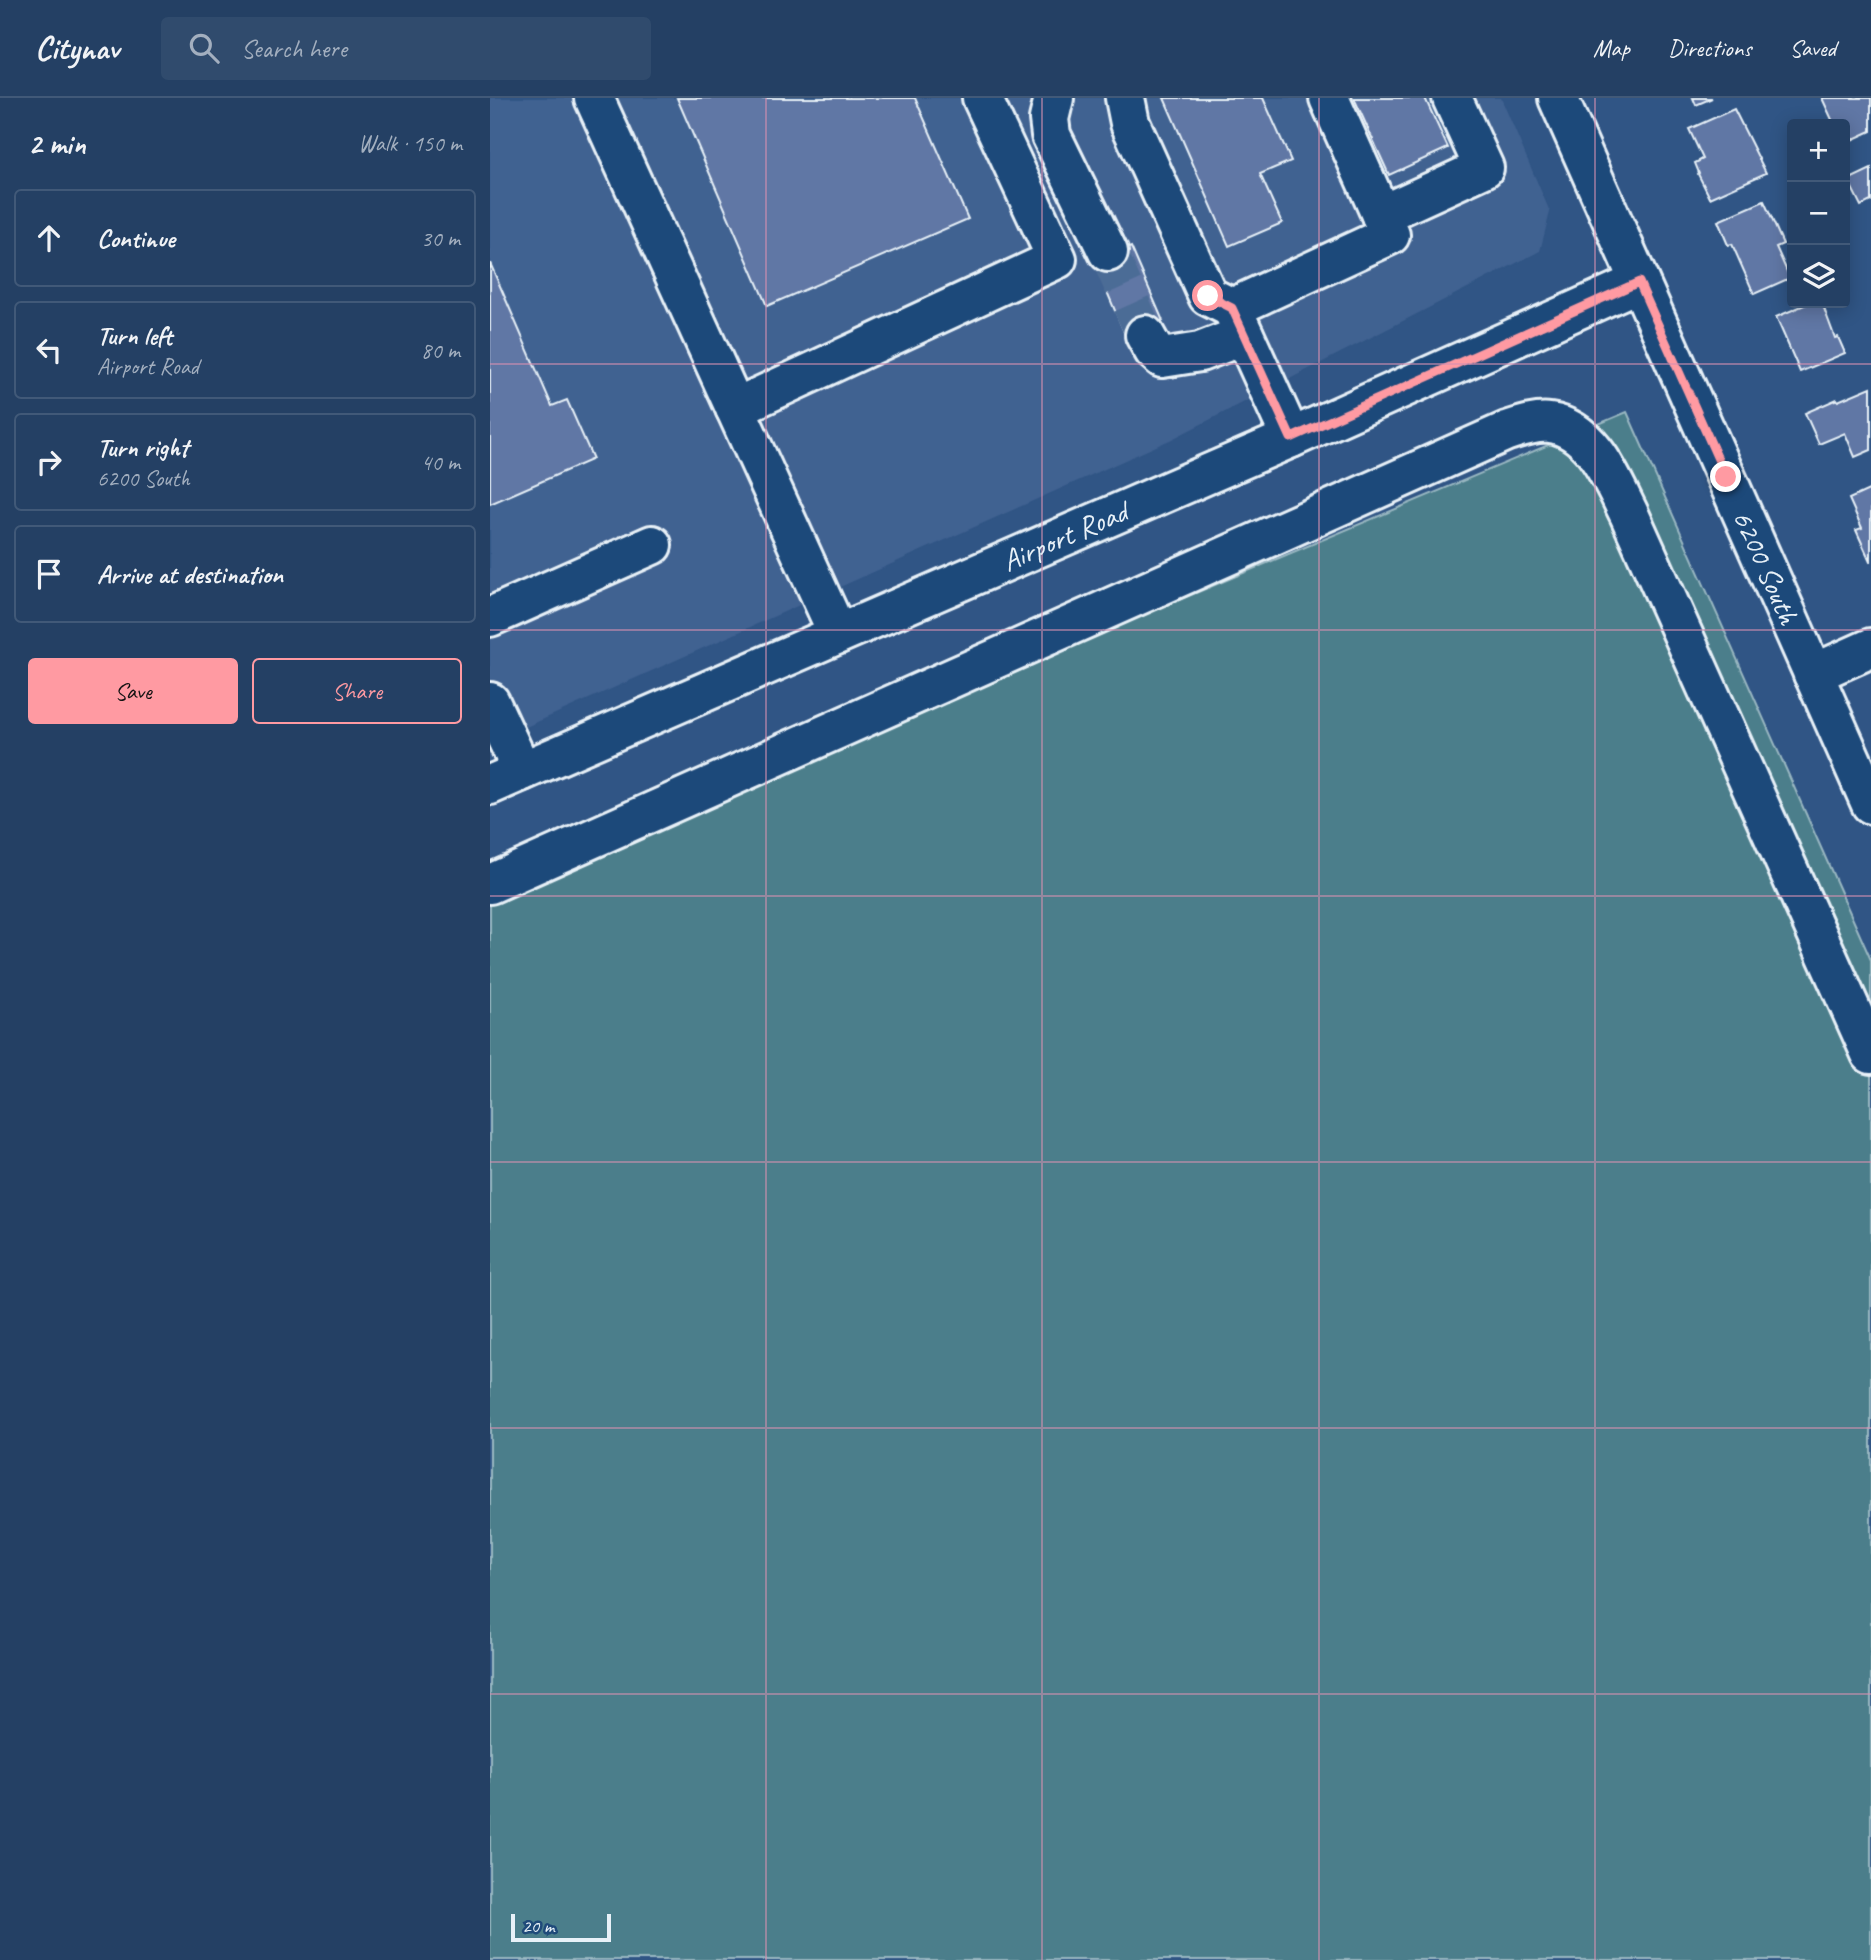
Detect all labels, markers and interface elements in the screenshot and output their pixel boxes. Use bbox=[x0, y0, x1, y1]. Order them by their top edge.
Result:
search box bbox=[161, 17, 651, 80]
text: Citynav bbox=[35, 27, 119, 69]
icon: search bbox=[185, 29, 223, 67]
text: Search here bbox=[241, 32, 347, 65]
text: Map bbox=[1593, 33, 1630, 63]
text: Directions bbox=[1668, 33, 1751, 63]
text: Saved bbox=[1789, 33, 1836, 63]
map controls bbox=[1787, 119, 1850, 308]
button: + bbox=[1787, 119, 1850, 182]
text: 2 min bbox=[28, 125, 85, 163]
text: Walk · 150 m bbox=[358, 129, 462, 158]
button: − bbox=[1787, 182, 1850, 245]
icon: ahead bbox=[30, 219, 68, 257]
text: Continue bbox=[97, 222, 175, 255]
text: 30 m bbox=[421, 224, 460, 253]
button: layers bbox=[1787, 245, 1850, 308]
route start bbox=[1192, 280, 1223, 311]
text: Turn left bbox=[97, 319, 172, 352]
icon: left bbox=[30, 331, 68, 369]
text: 80 m bbox=[421, 336, 460, 365]
text: Airport Road bbox=[97, 352, 199, 381]
text: Turn right bbox=[97, 431, 188, 464]
icon: right bbox=[30, 443, 68, 481]
text: 40 m bbox=[421, 448, 460, 477]
route end bbox=[1710, 461, 1741, 492]
text: 6200 South bbox=[97, 464, 190, 493]
street label: Airport Road bbox=[996, 491, 1137, 580]
street label: 6200 South bbox=[1724, 504, 1808, 631]
icon: arrive bbox=[30, 555, 68, 593]
text: Arrive at destination bbox=[97, 558, 283, 591]
button: Save bbox=[28, 658, 238, 724]
button: Share bbox=[252, 658, 462, 724]
scale bar bbox=[511, 1911, 611, 1943]
text: 20 m bbox=[522, 1914, 554, 1938]

